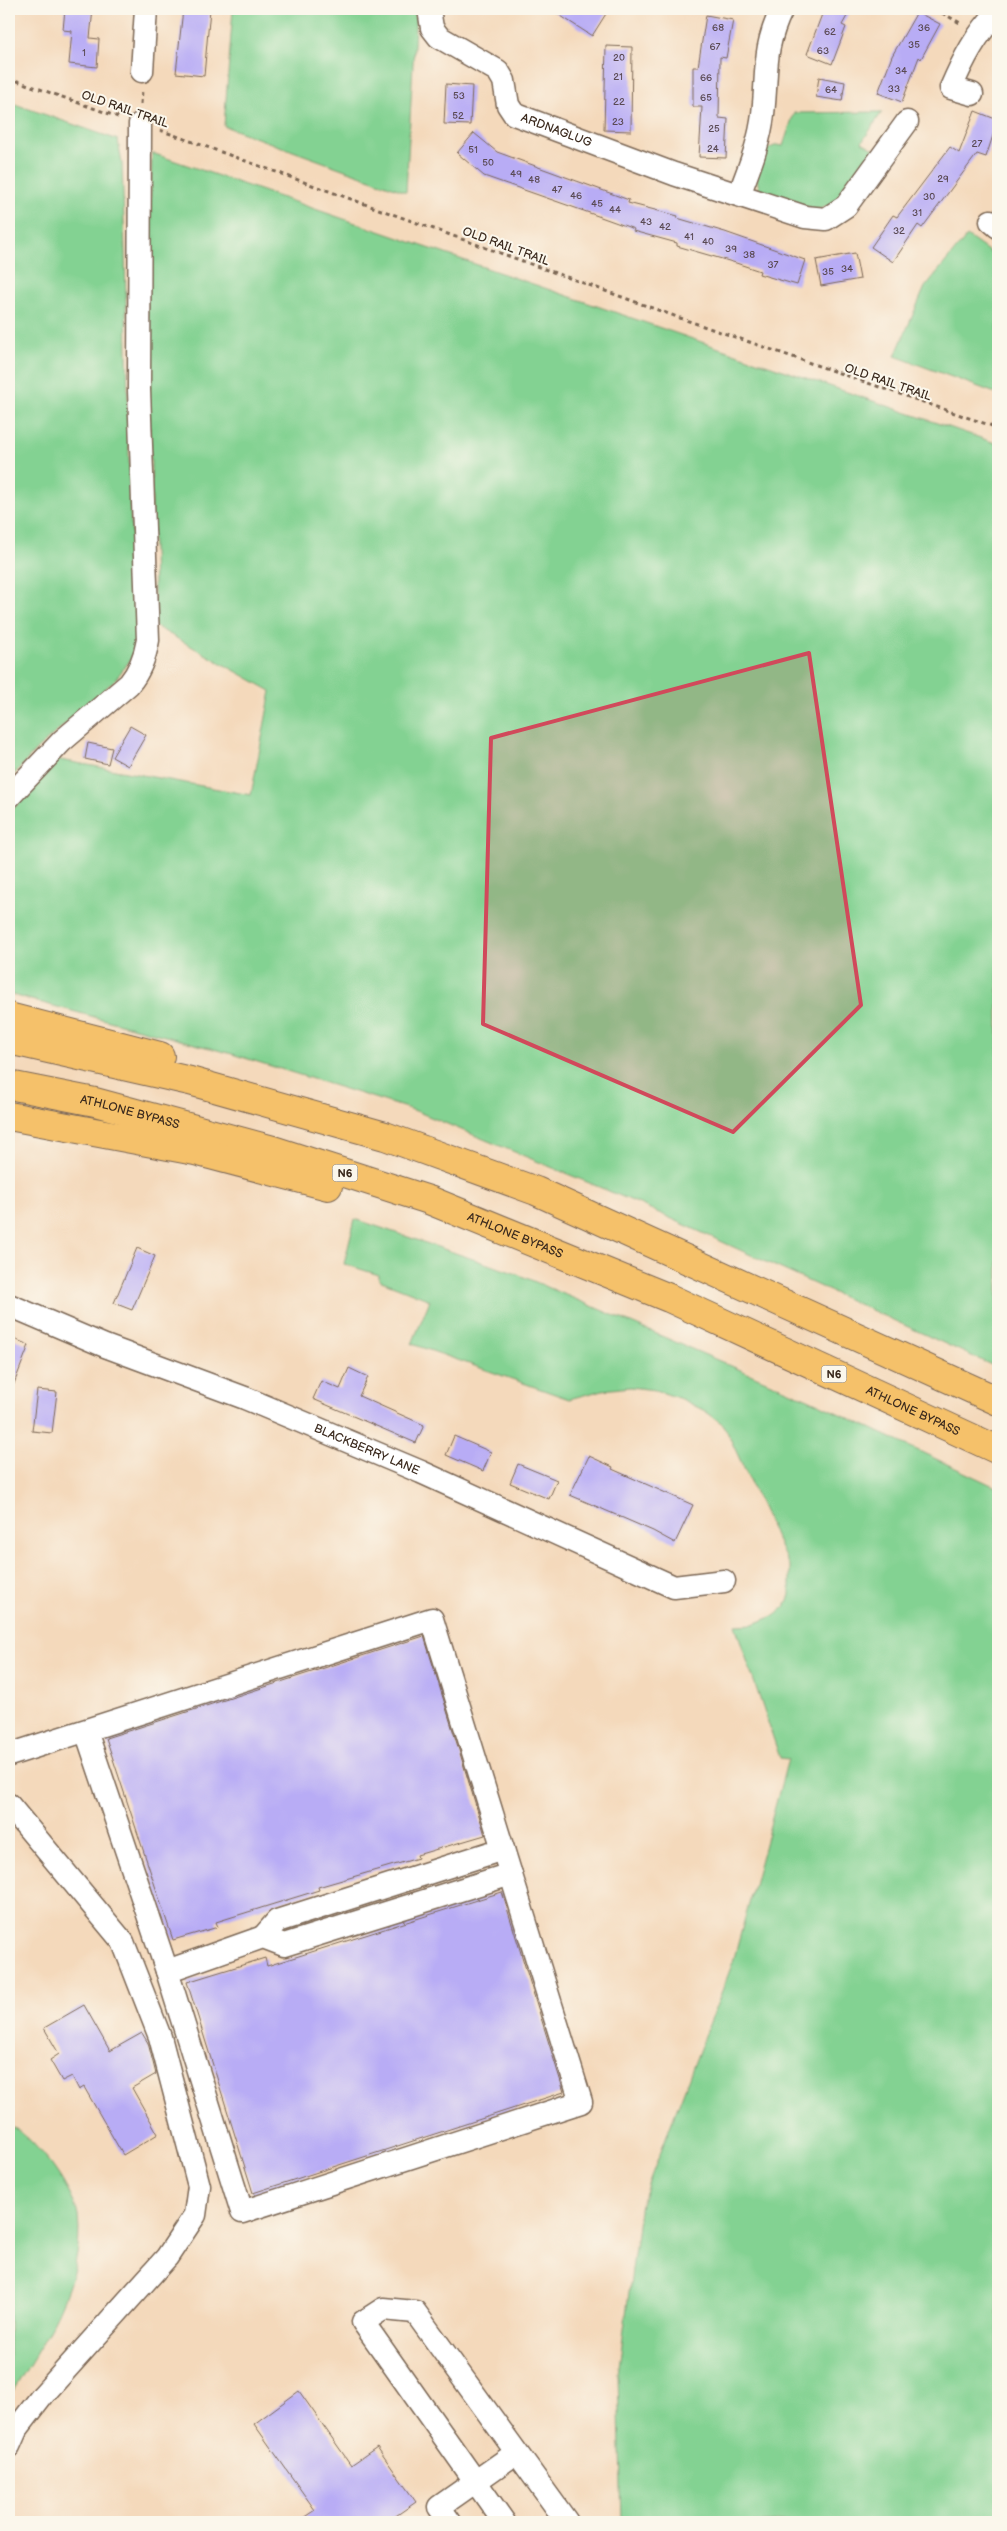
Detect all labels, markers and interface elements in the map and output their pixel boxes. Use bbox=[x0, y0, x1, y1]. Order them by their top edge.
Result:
house number: 68 bbox=[712, 22, 724, 34]
house number: 36 bbox=[918, 22, 930, 34]
house number: 62 bbox=[824, 26, 836, 38]
house number: 35 bbox=[908, 39, 920, 51]
house number: 67 bbox=[709, 41, 721, 53]
house number: 63 bbox=[817, 45, 829, 57]
house number: 1 bbox=[82, 47, 86, 59]
house number: 20 bbox=[613, 52, 625, 64]
house number: 34 bbox=[895, 65, 907, 77]
house number: 21 bbox=[613, 71, 623, 83]
house number: 66 bbox=[700, 72, 712, 84]
house number: 33 bbox=[888, 83, 900, 95]
house number: 64 bbox=[825, 84, 837, 96]
street label: OLD RAIL TRAIL bbox=[79, 88, 170, 131]
house number: 53 bbox=[453, 90, 465, 102]
house number: 65 bbox=[700, 92, 712, 104]
house number: 22 bbox=[613, 96, 625, 108]
house number: 52 bbox=[452, 110, 464, 122]
street label: ARDNAGLUG bbox=[519, 110, 594, 151]
house number: 23 bbox=[612, 116, 624, 128]
house number: 25 bbox=[708, 123, 720, 135]
house number: 27 bbox=[972, 138, 982, 150]
house number: 24 bbox=[707, 143, 719, 155]
house number: 51 bbox=[468, 144, 478, 156]
house number: 50 bbox=[482, 157, 494, 169]
house number: 49 bbox=[510, 168, 522, 180]
house number: 29 bbox=[937, 173, 949, 185]
house number: 48 bbox=[528, 174, 540, 186]
house number: 47 bbox=[551, 184, 563, 196]
house number: 46 bbox=[570, 190, 582, 202]
house number: 30 bbox=[923, 191, 935, 203]
house number: 45 bbox=[591, 198, 603, 210]
house number: 44 bbox=[609, 204, 621, 216]
house number: 31 bbox=[912, 207, 922, 219]
house number: 43 bbox=[640, 216, 652, 228]
house number: 42 bbox=[659, 221, 671, 233]
street label: OLD RAIL TRAIL bbox=[460, 224, 551, 269]
house number: 32 bbox=[893, 225, 905, 237]
house number: 41 bbox=[684, 231, 694, 243]
house number: 40 bbox=[702, 236, 714, 248]
house number: 39 bbox=[725, 243, 737, 255]
house number: 38 bbox=[743, 249, 755, 261]
house number: 37 bbox=[767, 259, 779, 271]
house number: 34 bbox=[841, 263, 853, 275]
house number: 35 bbox=[822, 266, 834, 278]
street label: OLD RAIL TRAIL bbox=[842, 361, 933, 404]
street label: ATHLONE BYPASS bbox=[79, 1092, 181, 1132]
road number: N6 bbox=[332, 1164, 358, 1182]
street label: ATHLONE BYPASS bbox=[465, 1209, 565, 1262]
road number: N6 bbox=[822, 1366, 846, 1382]
street label: ATHLONE BYPASS bbox=[864, 1383, 962, 1439]
street label: BLACKBERRY LANE bbox=[312, 1421, 422, 1479]

